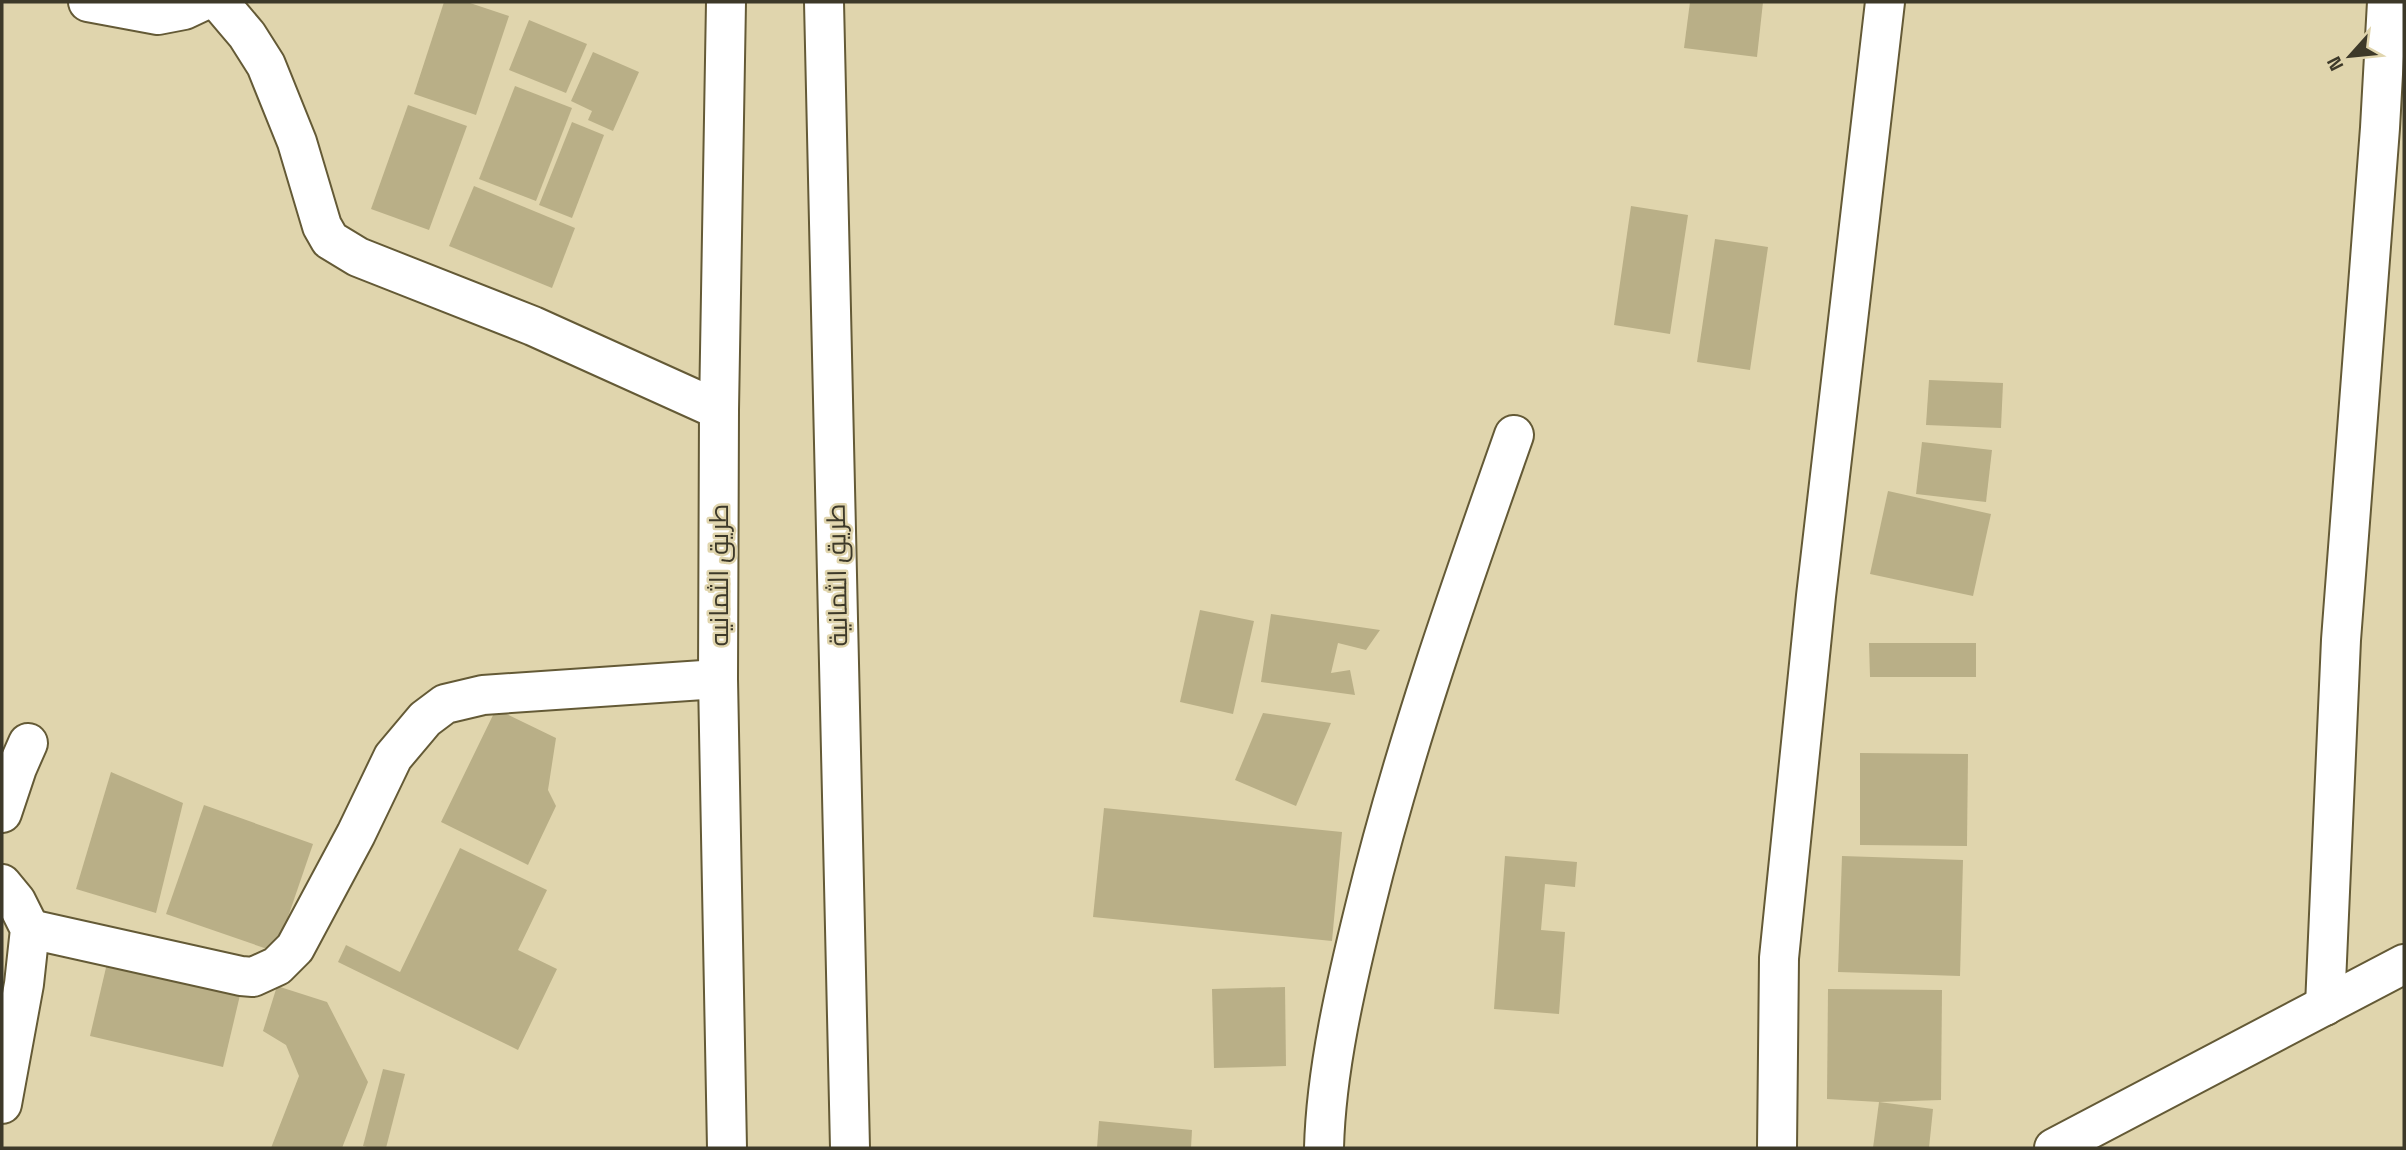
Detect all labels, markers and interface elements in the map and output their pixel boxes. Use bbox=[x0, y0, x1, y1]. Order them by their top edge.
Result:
north arrow bbox=[2315, 21, 2385, 91]
text: N bbox=[2321, 52, 2349, 75]
street label: طريق الثمانية bbox=[819, 503, 855, 647]
street label: طريق الثمانيه bbox=[702, 504, 736, 646]

